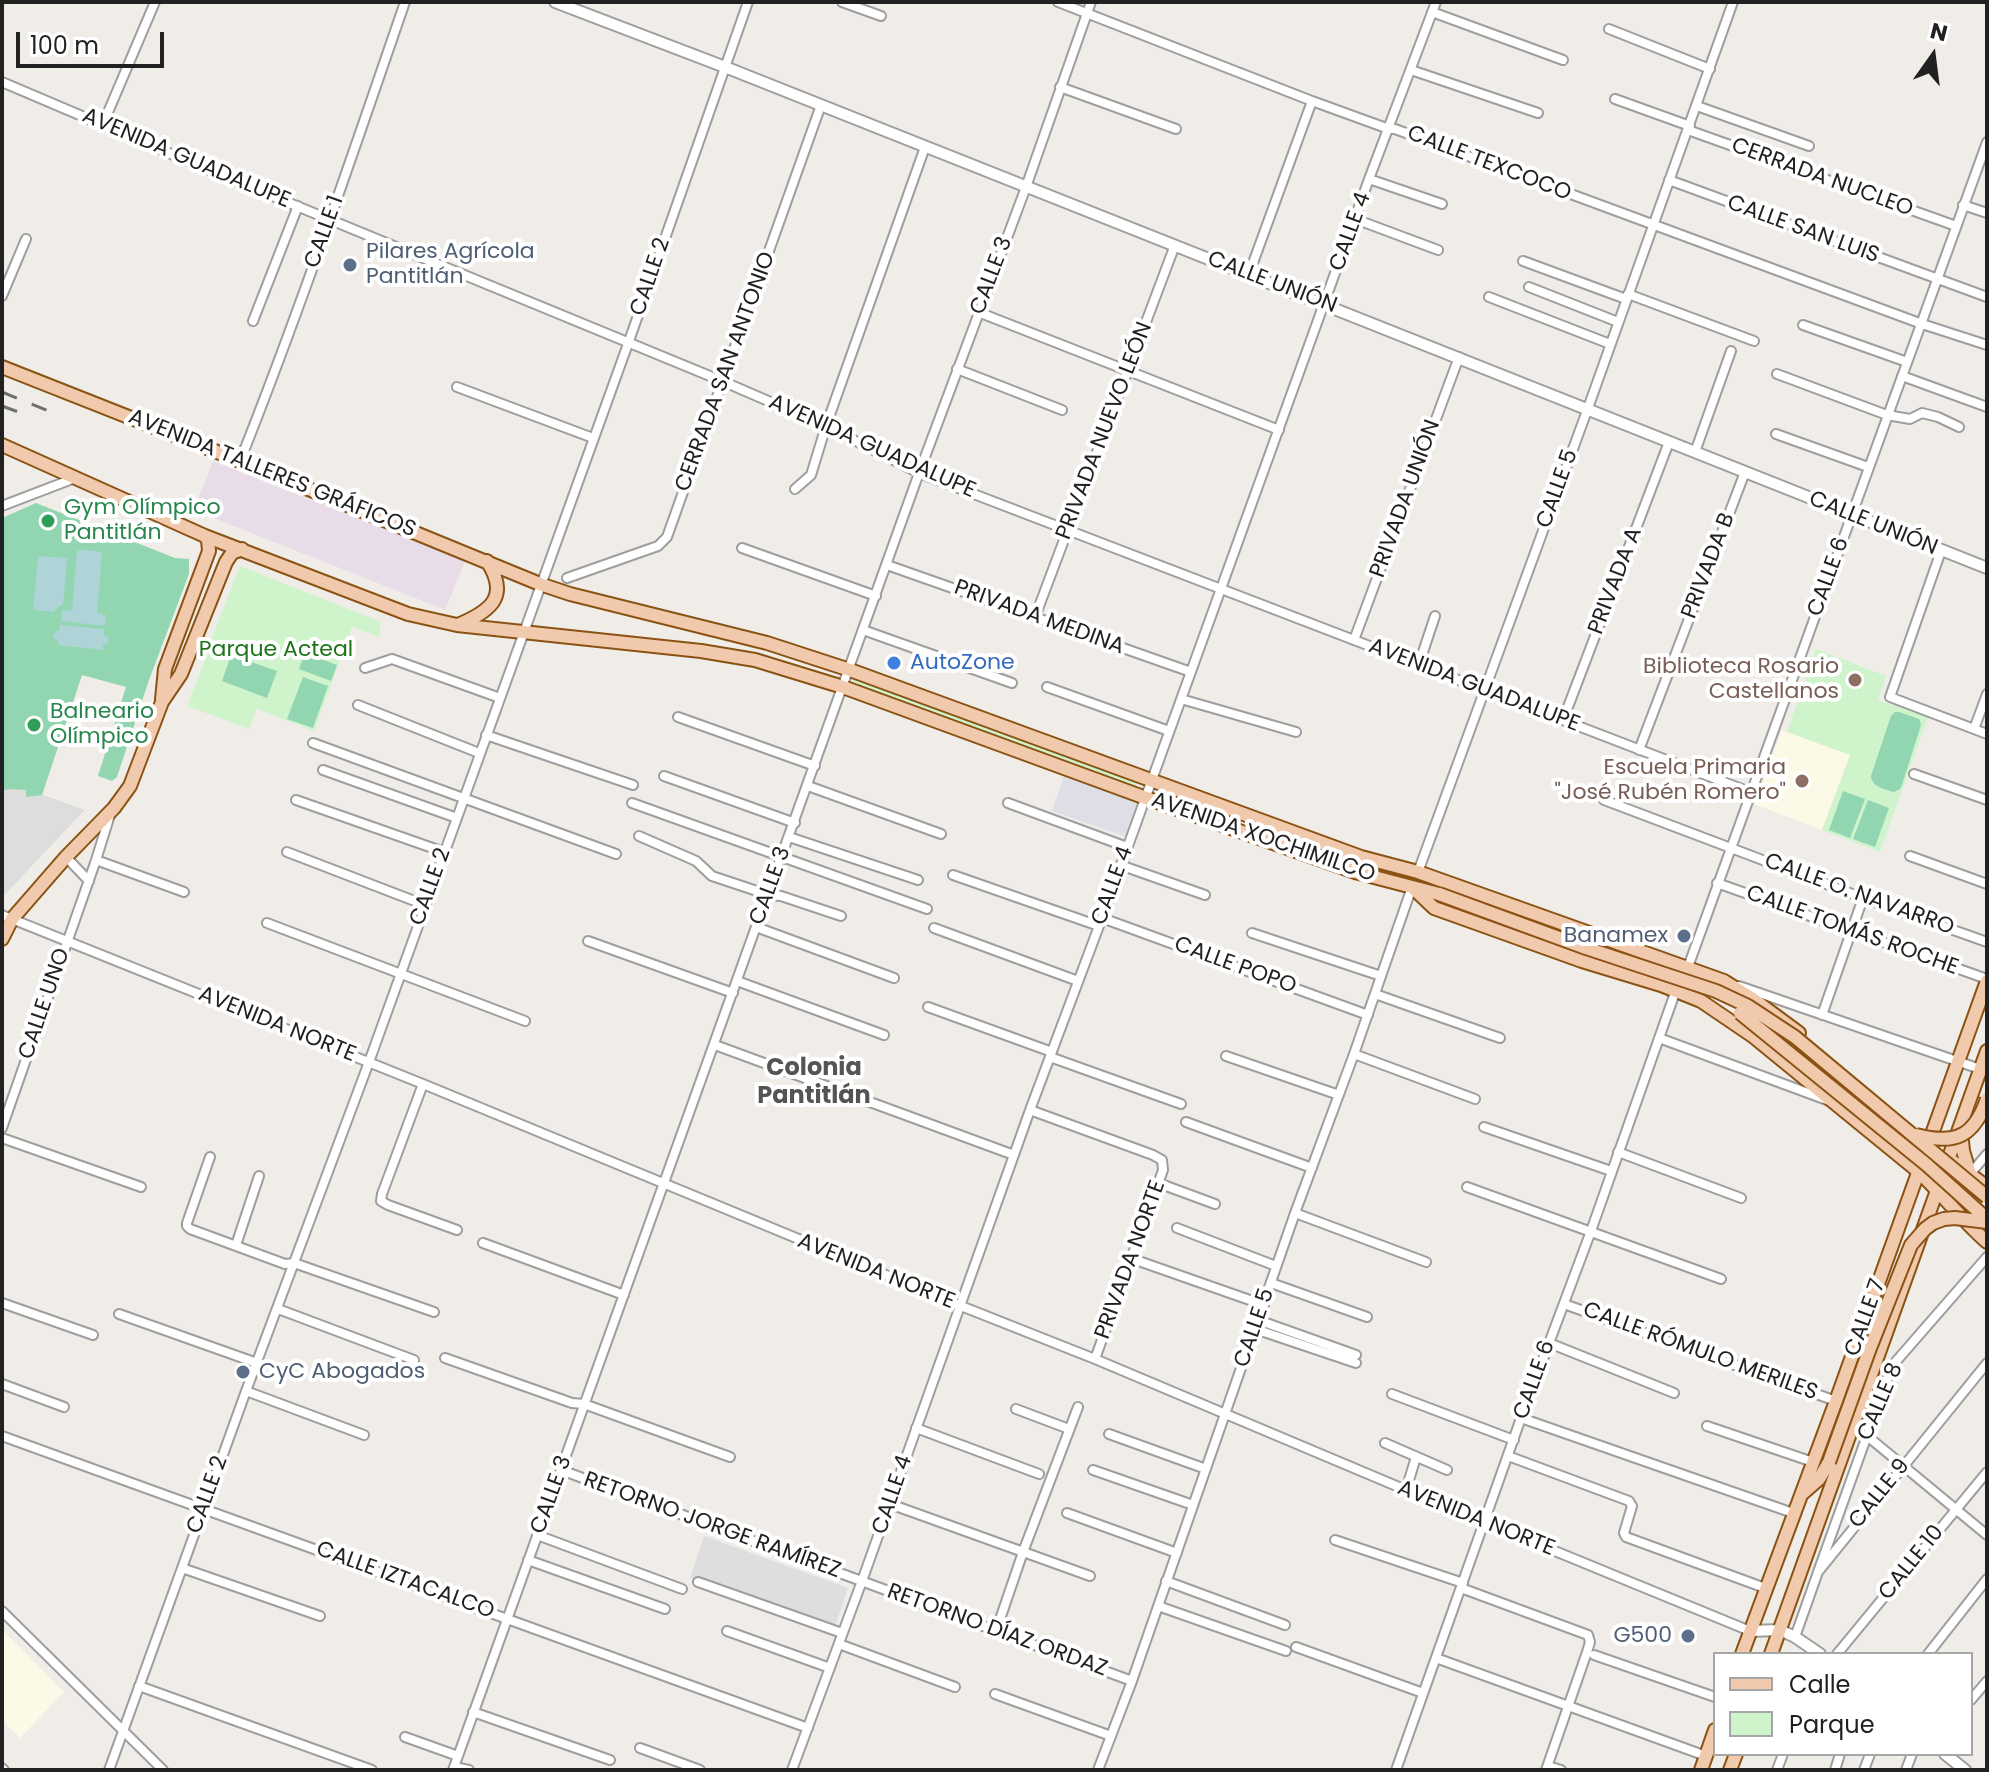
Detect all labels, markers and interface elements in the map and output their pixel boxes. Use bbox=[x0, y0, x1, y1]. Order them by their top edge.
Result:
text: N bbox=[1927, 15, 1951, 49]
scale bar bbox=[20, 16, 168, 66]
north arrow bbox=[1893, 16, 1973, 96]
text: 100 m bbox=[30, 29, 99, 62]
street label: AVENIDA GUADALUPE bbox=[78, 103, 294, 215]
street label: CALLE TEXCOCO bbox=[1403, 121, 1575, 207]
street label: CERRADA NUCLEO bbox=[1728, 133, 1916, 223]
street label: CALLE 4 bbox=[1325, 189, 1377, 275]
street label: CALLE SAN LUIS bbox=[1723, 190, 1883, 270]
street label: CALLE 1 bbox=[300, 192, 350, 272]
street label: CALLE 3 bbox=[965, 233, 1019, 319]
street label: CALLE 2 bbox=[625, 235, 677, 319]
place label: Pilares Agrícola Pantitlán bbox=[366, 239, 535, 290]
street label: CALLE UNIÓN bbox=[1204, 246, 1340, 320]
street label: CERRADA SAN ANTONIO bbox=[670, 249, 782, 495]
marker: Pilares Agrícola Pantitlán bbox=[341, 256, 359, 274]
street label: PRIVADA NUEVO LEÓN bbox=[1051, 319, 1159, 543]
street label: AVENIDA GUADALUPE bbox=[764, 389, 980, 505]
street label: AVENIDA TALLERES GRÁFICOS bbox=[124, 404, 420, 544]
street label: PRIVADA UNIÓN bbox=[1365, 417, 1447, 581]
street label: CALLE 5 bbox=[1532, 446, 1584, 532]
street label: CALLE UNIÓN bbox=[1805, 486, 1941, 562]
place label: Gym Olímpico Pantitlán bbox=[64, 495, 221, 546]
street label: PRIVADA B bbox=[1677, 509, 1741, 623]
marker: Gym Olímpico Pantitlán bbox=[39, 512, 57, 530]
street label: PRIVADA A bbox=[1584, 524, 1648, 638]
street label: CALLE 6 bbox=[1803, 534, 1855, 620]
street label: PRIVADA MEDINA bbox=[950, 575, 1128, 661]
street label: AVENIDA GUADALUPE bbox=[1365, 634, 1583, 738]
park label: Parque Acteal bbox=[199, 637, 353, 663]
place label: AutoZone bbox=[910, 650, 1015, 676]
marker: AutoZone bbox=[885, 654, 903, 672]
place label: Biblioteca Rosario Castellanos bbox=[1643, 654, 1839, 706]
marker: Biblioteca Rosario Castellanos bbox=[1846, 671, 1864, 689]
place label: Balneario Olímpico bbox=[50, 699, 154, 750]
marker: Balneario Olímpico bbox=[25, 716, 43, 734]
place label: Escuela Primaria "José Rubén Romero" bbox=[1554, 755, 1786, 806]
marker: Escuela Primaria "José Rubén Romero" bbox=[1793, 772, 1811, 790]
street label: AVENIDA XOCHIMILCO bbox=[1148, 787, 1378, 889]
street label: CALLE 3 bbox=[745, 843, 797, 929]
street label: CALLE 4 bbox=[1087, 843, 1139, 929]
street label: CALLE 2 bbox=[405, 845, 457, 929]
street label: CALLE O. NAVARRO bbox=[1761, 848, 1957, 942]
street label: CALLE TOMÁS ROCHE bbox=[1742, 880, 1962, 982]
place label: Banamex bbox=[1564, 923, 1668, 949]
marker: Banamex bbox=[1675, 927, 1693, 945]
street label: CALLE POPO bbox=[1170, 932, 1300, 1000]
street label: CALLE UNO bbox=[14, 945, 76, 1063]
street label: AVENIDA NORTE bbox=[194, 981, 360, 1069]
district label: Colonia Pantitlán bbox=[757, 1055, 871, 1111]
street label: PRIVADA NORTE bbox=[1090, 1177, 1172, 1343]
street label: AVENIDA NORTE bbox=[793, 1228, 959, 1316]
street label: CALLE 7 bbox=[1840, 1276, 1892, 1360]
street label: CALLE 5 bbox=[1229, 1285, 1281, 1371]
street label: CALLE RÓMULO MERILES bbox=[1579, 1297, 1821, 1407]
street label: CALLE 6 bbox=[1509, 1337, 1561, 1423]
place label: CyC Abogados bbox=[259, 1359, 425, 1385]
street label: CALLE 8 bbox=[1853, 1359, 1909, 1445]
marker: CyC Abogados bbox=[234, 1363, 252, 1381]
street label: CALLE 3 bbox=[526, 1452, 578, 1538]
street label: CALLE 4 bbox=[867, 1452, 919, 1538]
street label: CALLE 2 bbox=[182, 1453, 234, 1537]
street label: CALLE 9 bbox=[1844, 1454, 1916, 1534]
street label: RETORNO JORGE RAMÍREZ bbox=[580, 1467, 844, 1585]
street label: AVENIDA NORTE bbox=[1393, 1475, 1559, 1563]
street label: CALLE 10 bbox=[1874, 1520, 1950, 1606]
street label: CALLE IZTACALCO bbox=[312, 1537, 498, 1625]
street label: RETORNO DÍAZ ORDAZ bbox=[883, 1579, 1111, 1683]
place label: G500 bbox=[1613, 1623, 1672, 1649]
marker: G500 bbox=[1679, 1627, 1697, 1645]
legend bbox=[1713, 1652, 1973, 1756]
text: Calle bbox=[1789, 1668, 1850, 1701]
text: Parque bbox=[1789, 1708, 1875, 1741]

